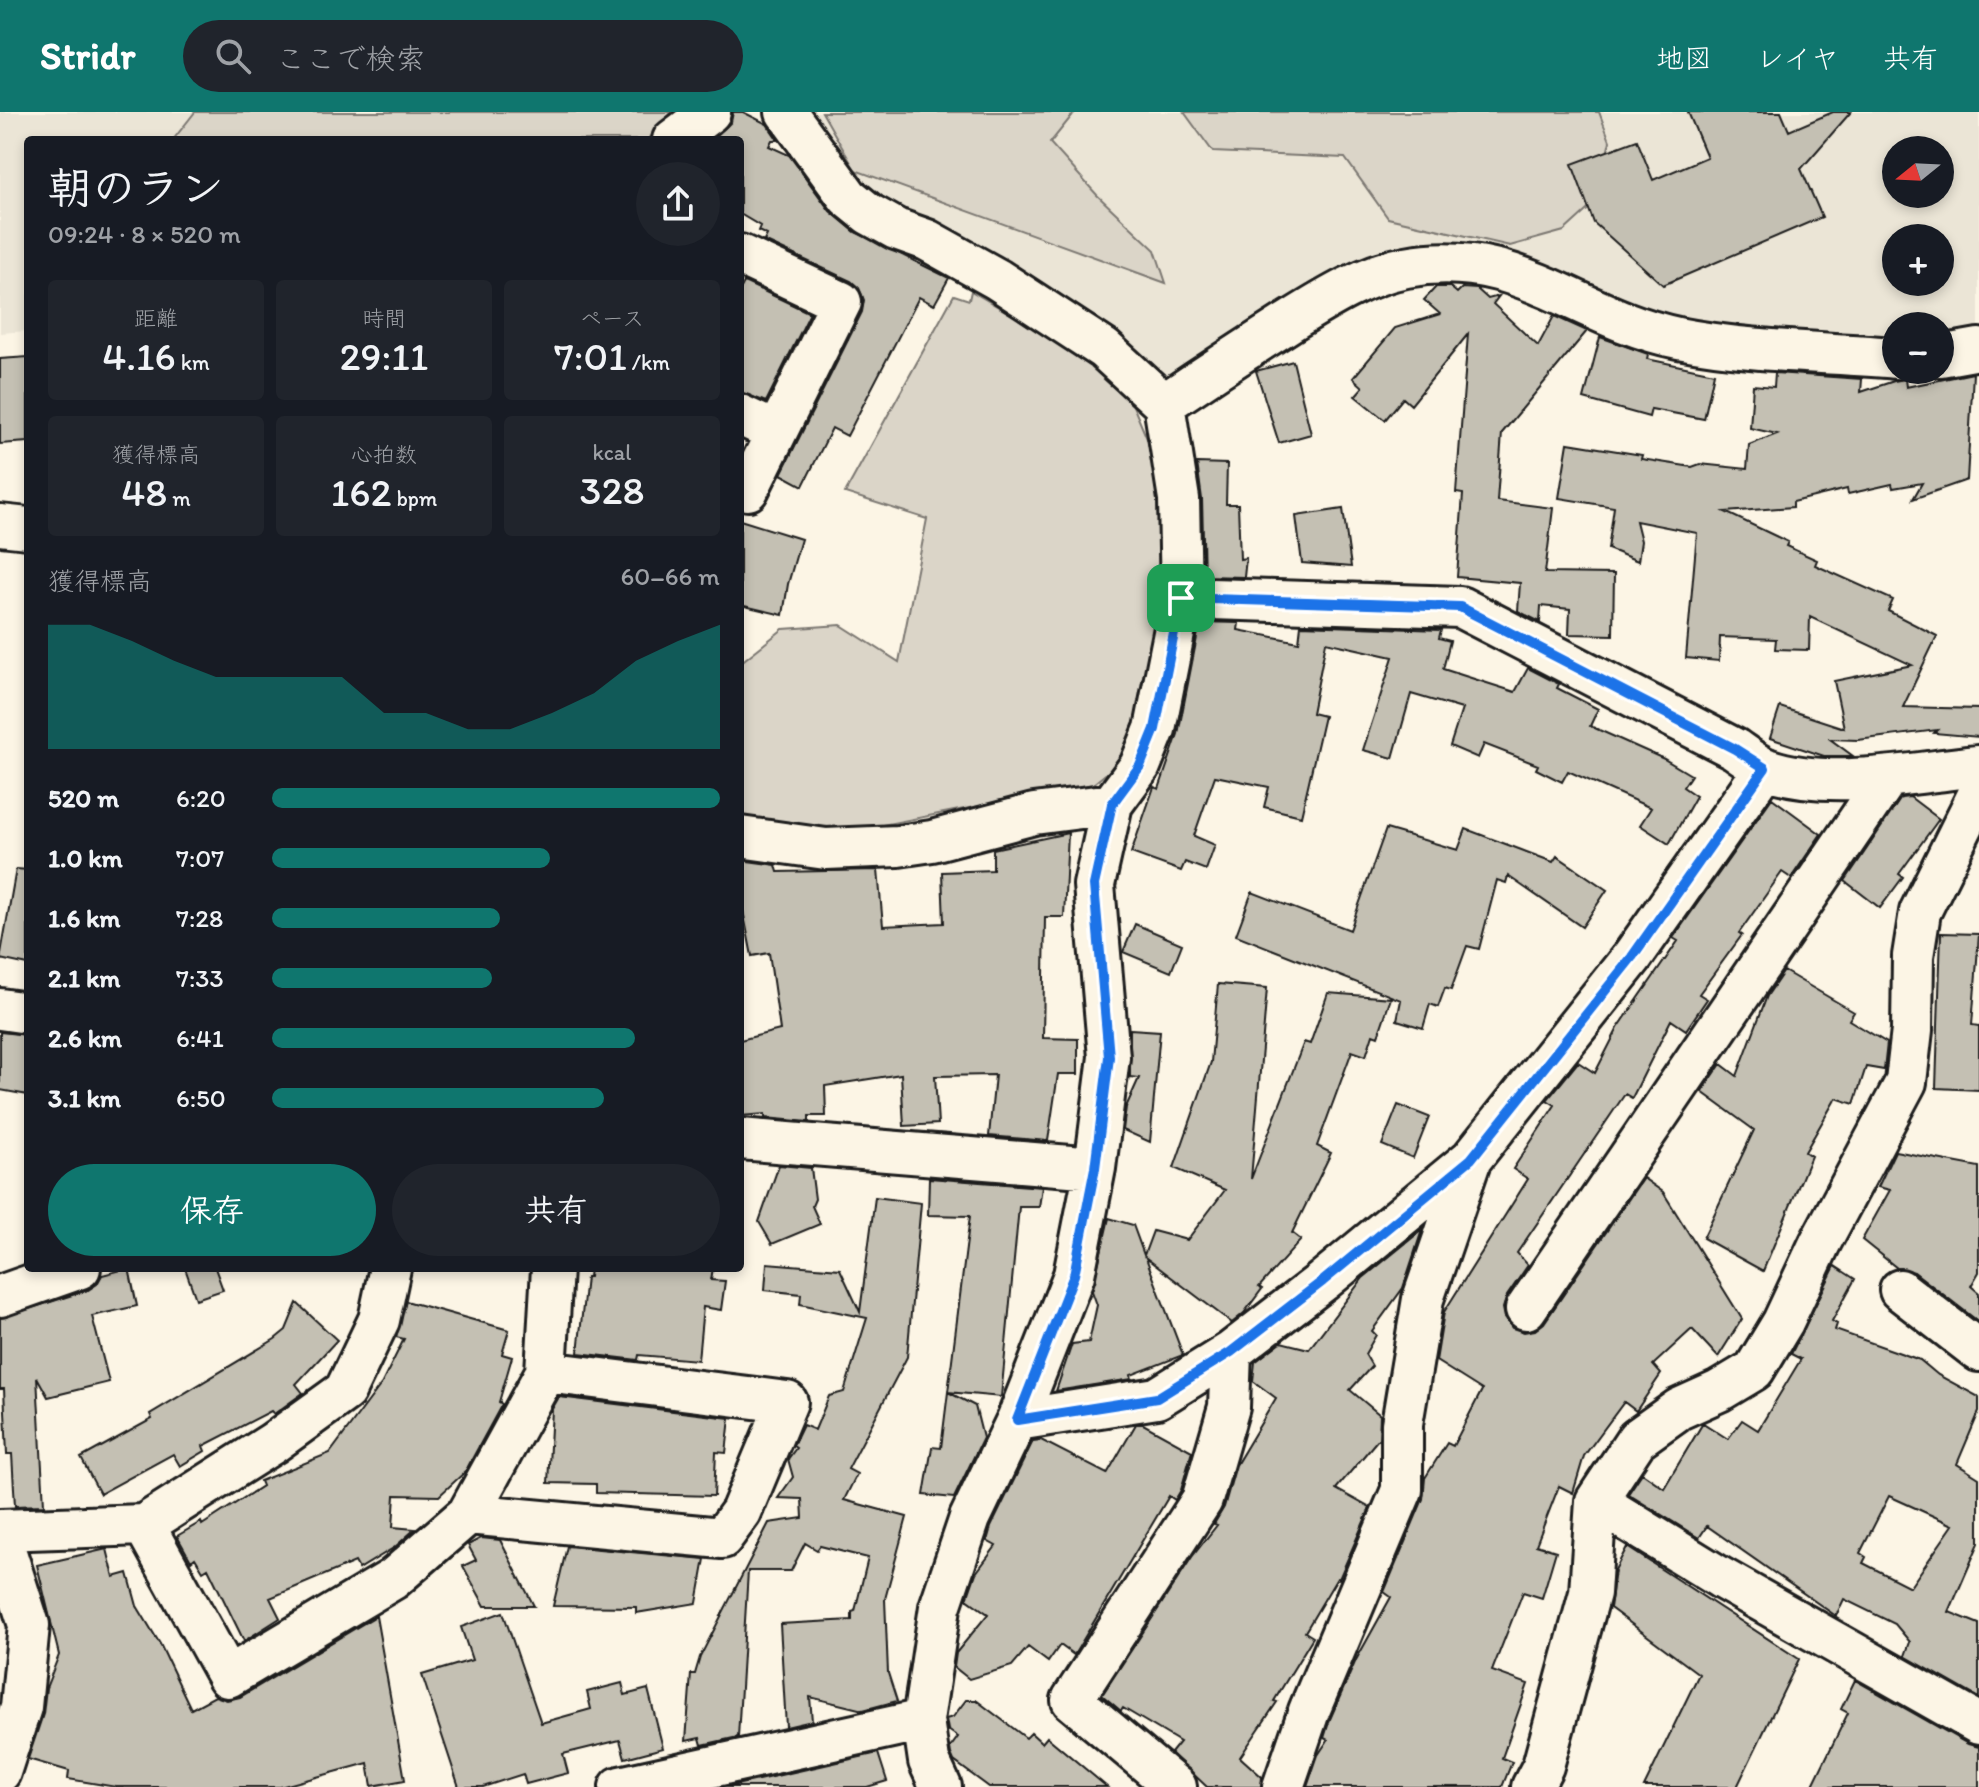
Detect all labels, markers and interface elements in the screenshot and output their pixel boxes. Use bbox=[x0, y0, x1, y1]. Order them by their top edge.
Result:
search box bbox=[183, 20, 743, 92]
text: Stridr bbox=[40, 33, 135, 79]
icon: search bbox=[211, 34, 255, 78]
text: ここで検索 bbox=[275, 40, 425, 77]
text: 地図 bbox=[1656, 41, 1712, 75]
text: レイヤ bbox=[1756, 41, 1839, 75]
text: 共有 bbox=[1883, 41, 1939, 75]
north arrow bbox=[1882, 136, 1954, 208]
map controls bbox=[1882, 136, 1954, 384]
text: 朝のラン bbox=[48, 161, 224, 214]
button: share bbox=[636, 162, 720, 246]
text: 09:24 · 8 × 520 m bbox=[48, 218, 241, 250]
button: + bbox=[1882, 224, 1954, 296]
text: 距離 bbox=[134, 305, 178, 332]
text: 時間 bbox=[362, 305, 406, 332]
text: ペース bbox=[580, 305, 644, 332]
button: − bbox=[1882, 312, 1954, 384]
text: 4.16 bbox=[102, 332, 176, 380]
text: 29:11 bbox=[340, 332, 428, 380]
text: 7:01 bbox=[554, 332, 627, 380]
text: km bbox=[176, 349, 210, 376]
text: /km bbox=[627, 349, 670, 376]
text: kcal bbox=[592, 439, 632, 466]
text: 獲得標高 bbox=[112, 441, 200, 468]
text: 心拍数 bbox=[351, 441, 417, 468]
text: 328 bbox=[580, 466, 644, 514]
text: 48 bbox=[121, 468, 167, 516]
text: 162 bbox=[331, 468, 392, 516]
text: m bbox=[167, 485, 191, 512]
text: bpm bbox=[392, 485, 437, 512]
text: 60–66 m bbox=[620, 560, 720, 592]
pin bbox=[1147, 564, 1215, 632]
text: 獲得標高 bbox=[48, 565, 152, 597]
icon: arrive bbox=[1159, 576, 1203, 620]
text: 520 m bbox=[48, 782, 119, 814]
text: 6:20 bbox=[176, 782, 226, 814]
text: 1.0 km bbox=[48, 842, 123, 874]
text: 7:07 bbox=[176, 842, 224, 874]
text: 1.6 km bbox=[48, 902, 120, 934]
text: 7:28 bbox=[176, 902, 223, 934]
text: 2.1 km bbox=[48, 962, 120, 994]
text: 7:33 bbox=[176, 962, 224, 994]
text: 2.6 km bbox=[48, 1022, 122, 1054]
text: 6:41 bbox=[176, 1022, 224, 1054]
text: 3.1 km bbox=[48, 1082, 121, 1114]
text: 6:50 bbox=[176, 1082, 226, 1114]
button: 保存 bbox=[48, 1164, 376, 1256]
button: 共有 bbox=[392, 1164, 720, 1256]

